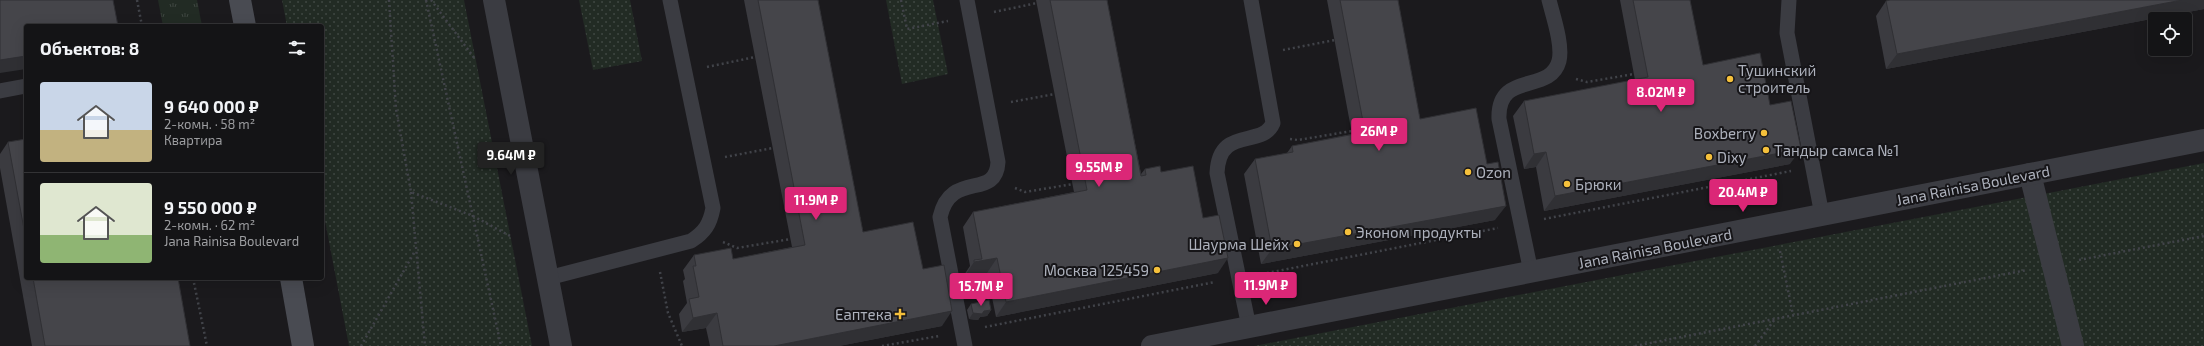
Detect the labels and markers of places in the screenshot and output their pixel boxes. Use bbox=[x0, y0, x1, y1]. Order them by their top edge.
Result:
place label: Тушинский строитель bbox=[1738, 61, 1816, 96]
marker: Тушинский строитель bbox=[1725, 74, 1735, 84]
pin: 8.02M ₽ bbox=[1624, 79, 1698, 113]
pin: 26M ₽ bbox=[1351, 118, 1407, 152]
place label: Boxberry bbox=[1694, 124, 1756, 142]
marker: Boxberry bbox=[1759, 128, 1769, 138]
place label: Тандыр самса №1 bbox=[1774, 141, 1899, 159]
pin: 9.64M ₽ bbox=[474, 142, 548, 176]
marker: Тандыр самса №1 bbox=[1761, 145, 1771, 155]
place label: Dixy bbox=[1717, 148, 1747, 166]
marker: Dixy bbox=[1704, 152, 1714, 162]
pin: 9.55M ₽ bbox=[1062, 154, 1136, 188]
place label: Ozon bbox=[1476, 163, 1511, 181]
marker: Ozon bbox=[1463, 167, 1473, 177]
place label: Брюки bbox=[1575, 175, 1622, 193]
marker: Брюки bbox=[1562, 179, 1572, 189]
pin: 20.4M ₽ bbox=[1706, 179, 1780, 213]
pin: 11.9M ₽ bbox=[779, 187, 853, 221]
place label: Эконом продукты bbox=[1356, 223, 1482, 242]
marker: Эконом продукты bbox=[1343, 227, 1353, 237]
place label: Шаурма Шейх bbox=[1188, 235, 1289, 254]
marker: Шаурма Шейх bbox=[1292, 239, 1302, 249]
place label: Москва 125459 bbox=[1044, 261, 1149, 279]
marker: Москва 125459 bbox=[1152, 265, 1162, 275]
pin: 11.9M ₽ bbox=[1229, 272, 1303, 306]
pin: 15.7M ₽ bbox=[944, 273, 1018, 307]
place label: Еаптека bbox=[835, 305, 892, 323]
marker: Еаптека bbox=[895, 309, 905, 319]

